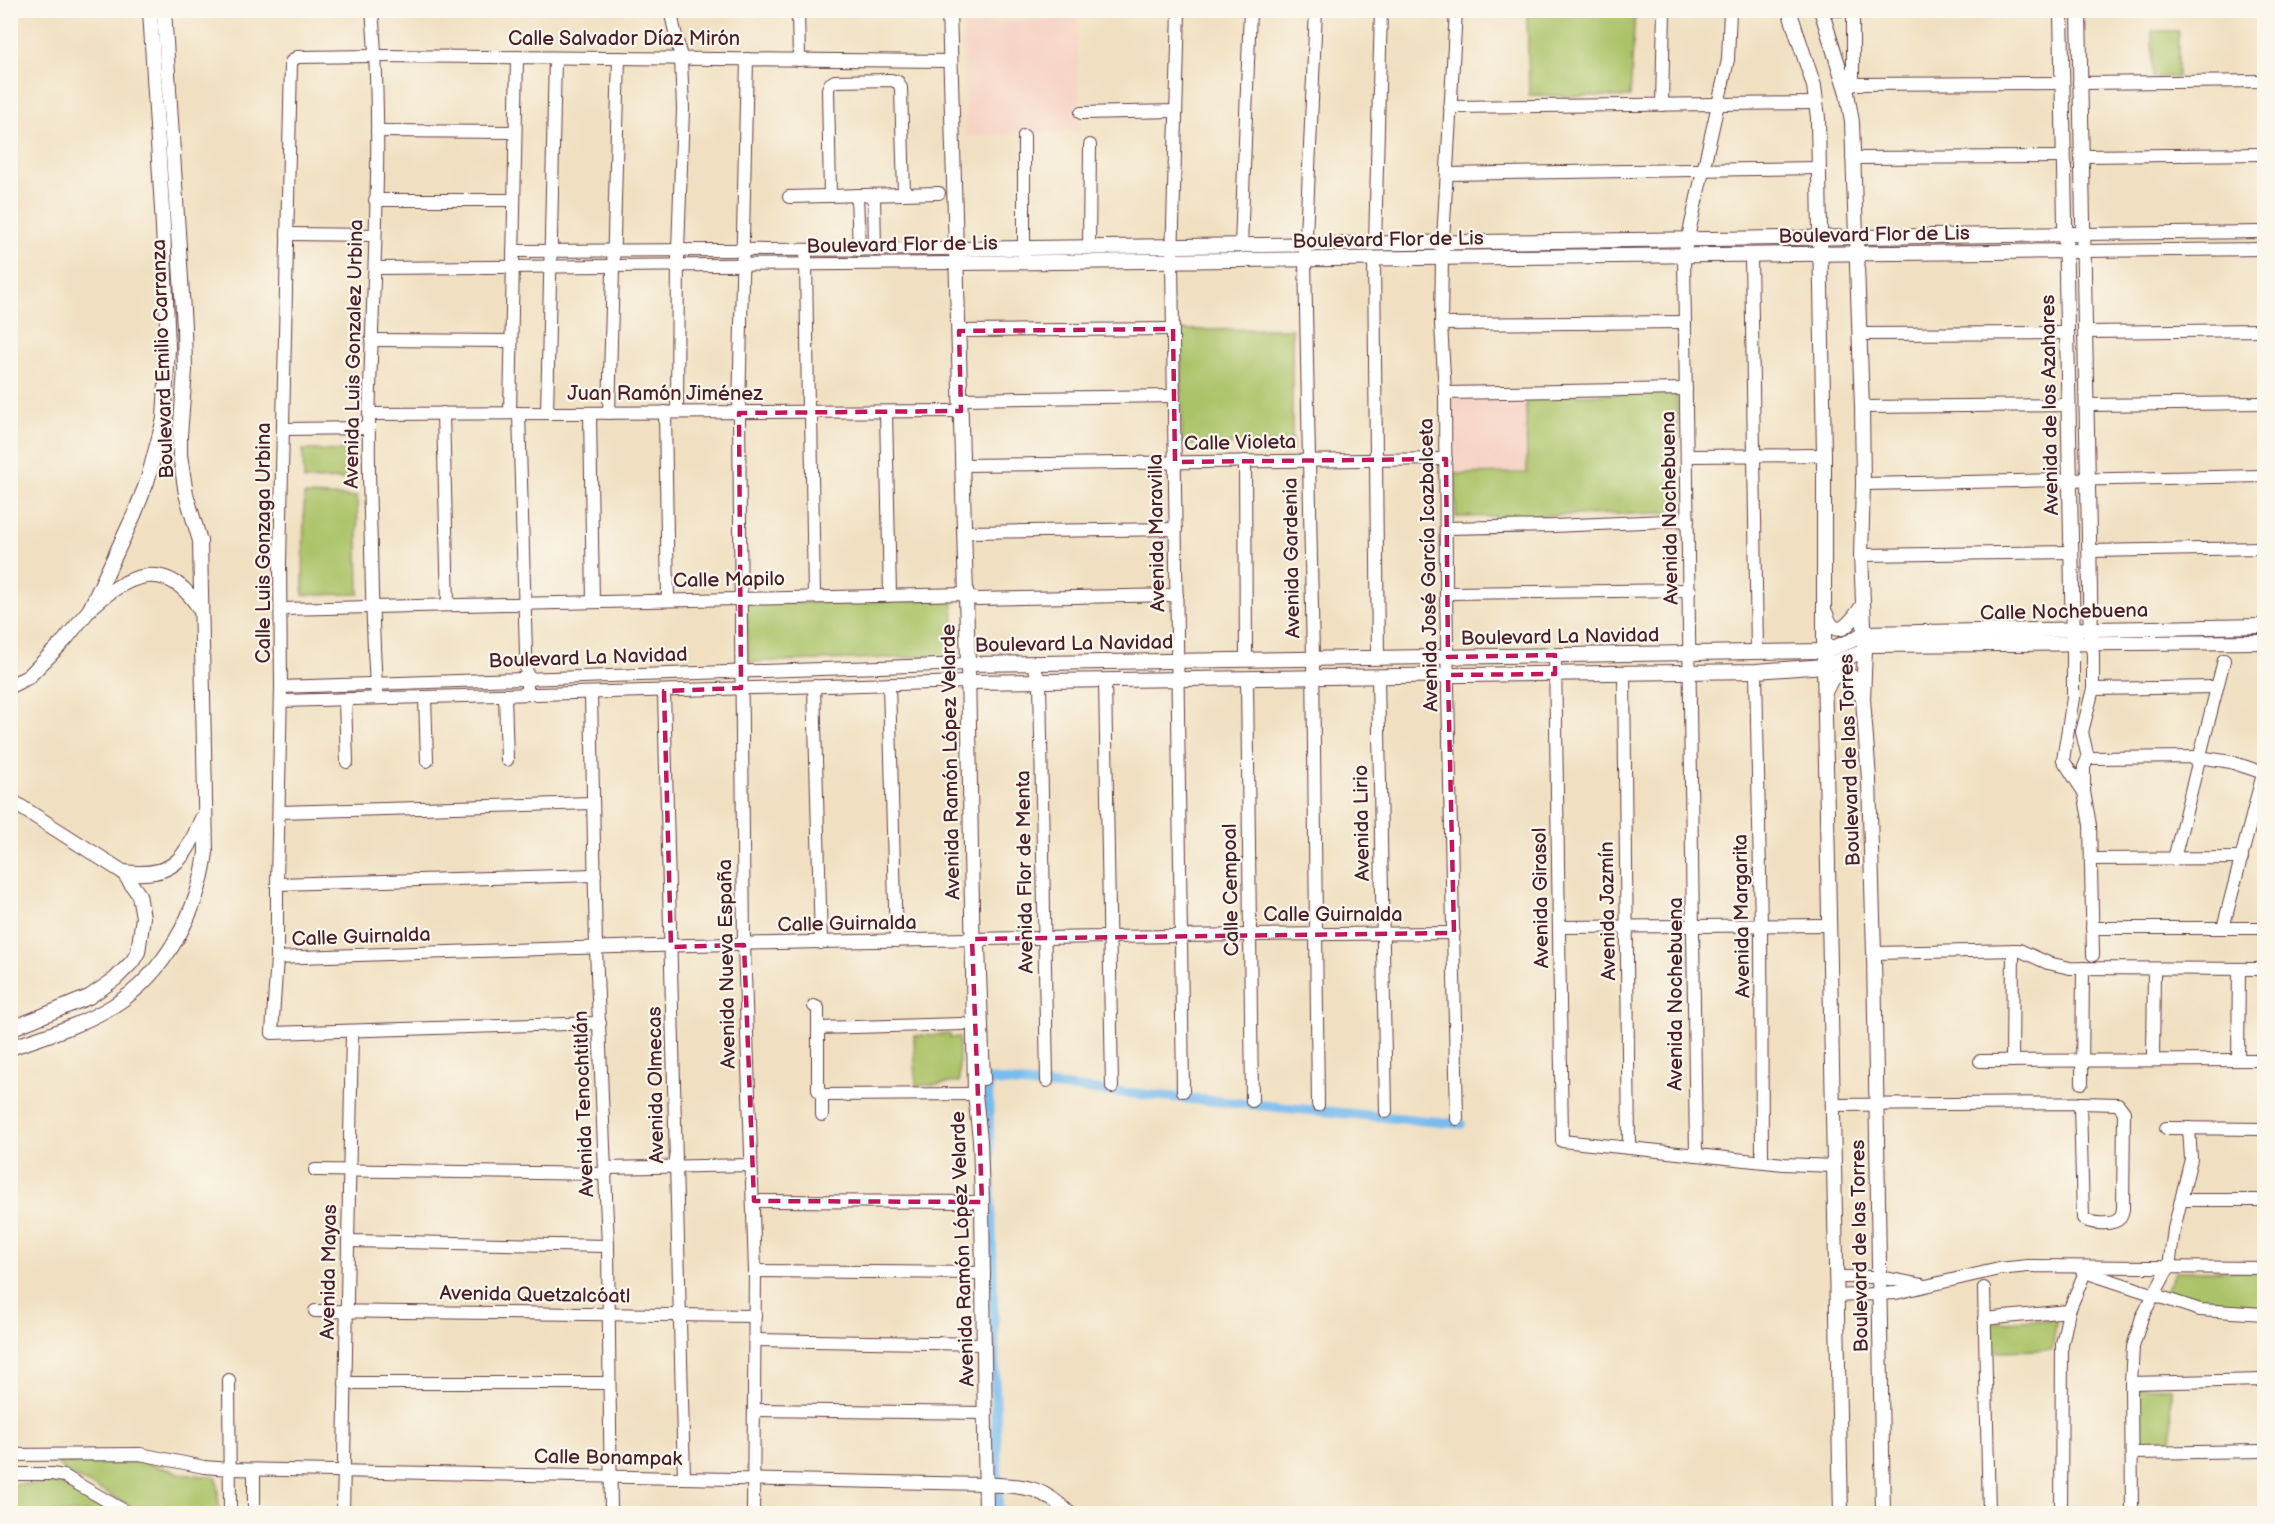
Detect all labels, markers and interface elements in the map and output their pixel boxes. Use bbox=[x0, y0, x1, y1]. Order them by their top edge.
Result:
street label: Calle Salvador Díaz Mirón bbox=[508, 27, 740, 51]
street label: Avenida Luis Gonzalez Urbina bbox=[340, 219, 368, 489]
street label: Boulevard Flor de Lis bbox=[1778, 221, 1970, 249]
street label: Boulevard Flor de Lis bbox=[1292, 226, 1484, 254]
street label: Boulevard Flor de Lis bbox=[806, 231, 998, 259]
street label: Boulevard Emilio Carranza bbox=[147, 239, 179, 479]
street label: Avenida de los Azahares bbox=[2036, 294, 2064, 515]
street label: Juan Ramón Jiménez bbox=[567, 382, 763, 406]
street label: Avenida Nochebuena bbox=[1656, 411, 1684, 605]
street label: Avenida José García Icazbalceta bbox=[1414, 418, 1444, 712]
street label: Calle Luis Gonzaga Urbina bbox=[252, 422, 276, 664]
street label: Calle Violeta bbox=[1184, 430, 1296, 456]
street label: Avenida Maravilla bbox=[1144, 454, 1170, 612]
street label: Avenida Gardenia bbox=[1279, 477, 1305, 639]
street label: Calle Mapilo bbox=[673, 567, 785, 593]
street label: Calle Nochebuena bbox=[1980, 599, 2148, 625]
street label: Boulevard La Navidad bbox=[1460, 623, 1660, 651]
street label: Avenida Ramón López Velarde bbox=[937, 624, 965, 900]
street label: Boulevard La Navidad bbox=[974, 630, 1174, 658]
street label: Boulevard La Navidad bbox=[488, 643, 688, 673]
street label: Boulevard de las Torres bbox=[1834, 653, 1866, 867]
street label: Avenida Lirio bbox=[1349, 765, 1375, 881]
street label: Avenida Flor de Menta bbox=[1011, 770, 1039, 974]
street label: Calle Cempoal bbox=[1218, 823, 1244, 957]
street label: Avenida Girasol bbox=[1528, 827, 1554, 968]
street label: Avenida Margarita bbox=[1729, 834, 1755, 998]
street label: Avenida Jazmín bbox=[1595, 841, 1621, 981]
street label: Avenida Nueva España bbox=[713, 859, 741, 1069]
street label: Avenida Nochebuena bbox=[1664, 897, 1688, 1091]
street label: Calle Guirnalda bbox=[1263, 903, 1403, 927]
street label: Calle Guirnalda bbox=[777, 911, 917, 937]
street label: Calle Guirnalda bbox=[291, 923, 431, 951]
street label: Avenida Olmecas bbox=[643, 1006, 669, 1164]
street label: Avenida Tenochtitlán bbox=[569, 1010, 599, 1198]
street label: Avenida Ramón López Velarde bbox=[946, 1111, 980, 1387]
street label: Boulevard de las Torres bbox=[1846, 1139, 1874, 1352]
street label: Avenida Mayas bbox=[316, 1204, 342, 1340]
street label: Avenida Quetzalcóatl bbox=[439, 1281, 631, 1309]
street label: Calle Bonampak bbox=[534, 1445, 683, 1471]

